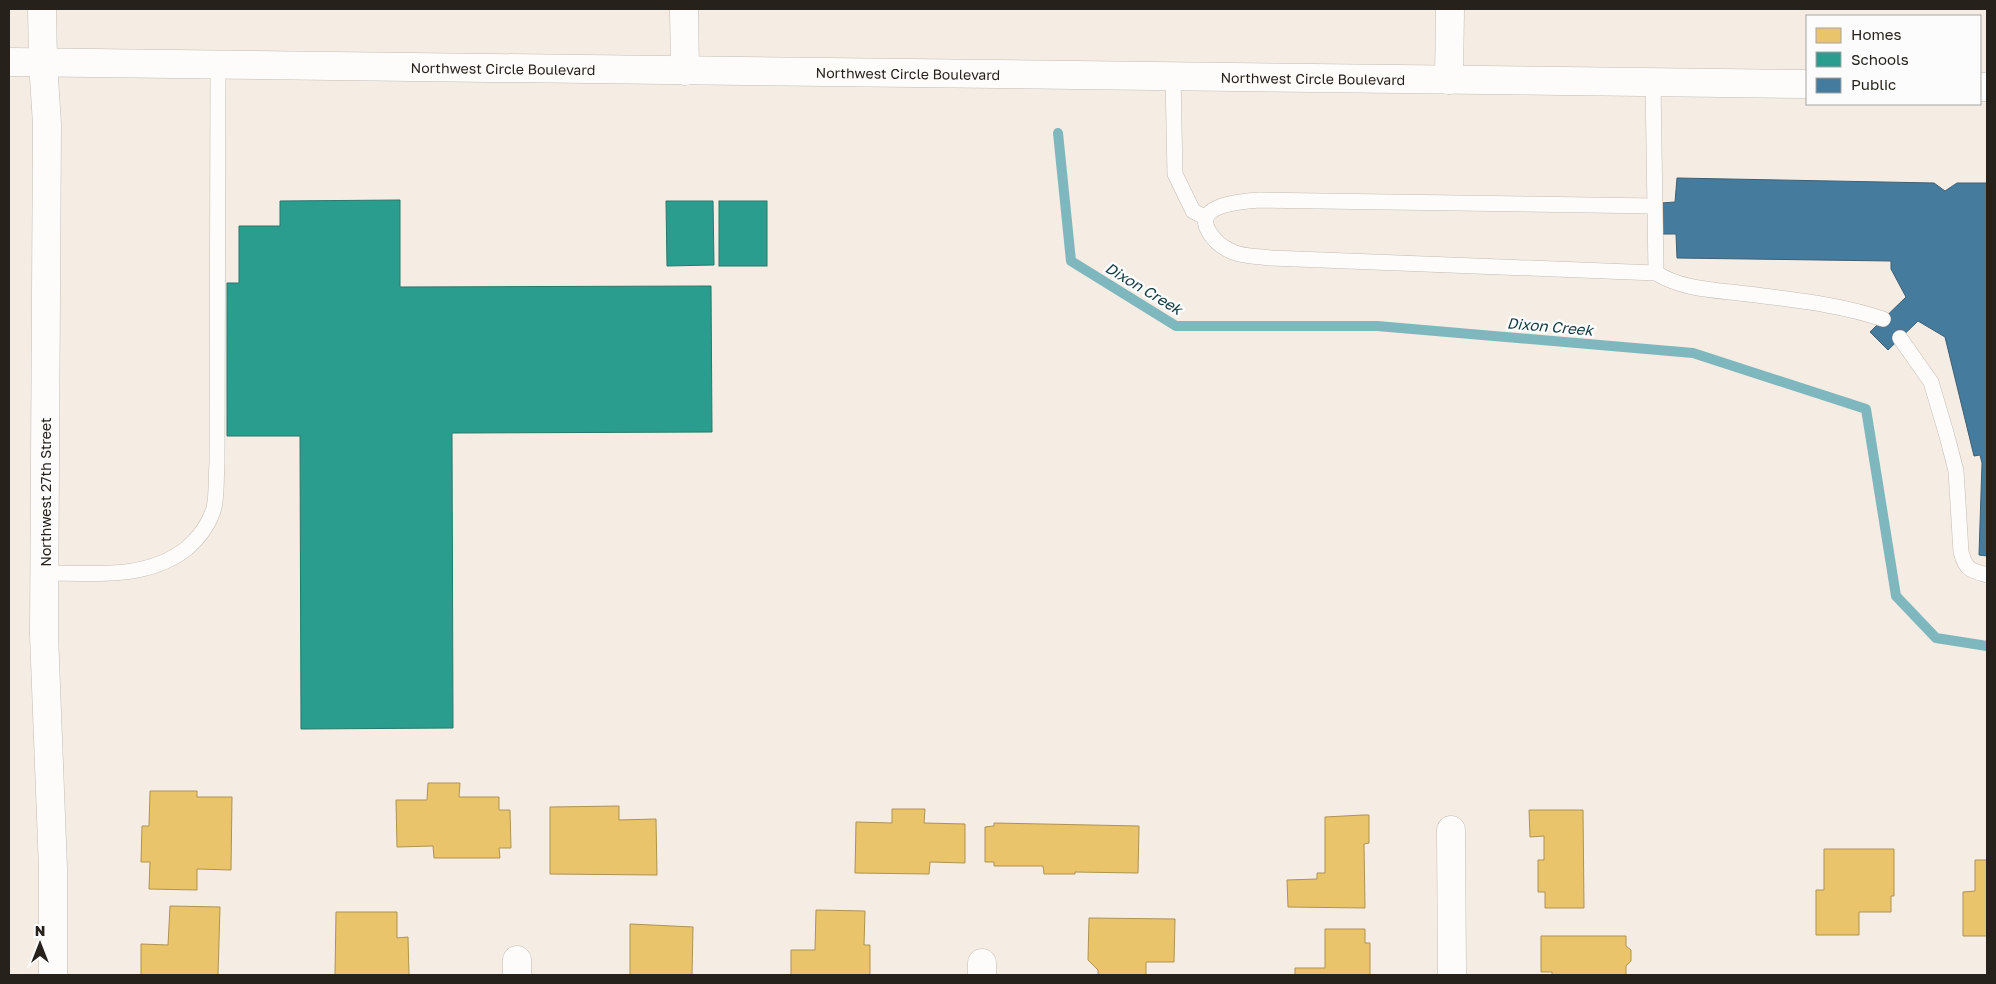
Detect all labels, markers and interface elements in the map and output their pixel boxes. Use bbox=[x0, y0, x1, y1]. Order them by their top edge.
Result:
legend bbox=[1806, 15, 1981, 105]
text: Homes bbox=[1851, 25, 1901, 43]
text: Schools bbox=[1851, 50, 1909, 68]
street label: Northwest Circle Boulevard bbox=[410, 58, 595, 78]
street label: Northwest Circle Boulevard bbox=[815, 63, 1000, 83]
street label: Northwest Circle Boulevard bbox=[1220, 68, 1405, 88]
text: Public bbox=[1851, 75, 1896, 93]
water label: Dixon Creek bbox=[1102, 258, 1187, 319]
water label: Dixon Creek bbox=[1506, 313, 1595, 339]
street label: Northwest 27th Street bbox=[37, 417, 54, 567]
north arrow bbox=[15, 919, 65, 969]
text: N bbox=[35, 922, 45, 939]

